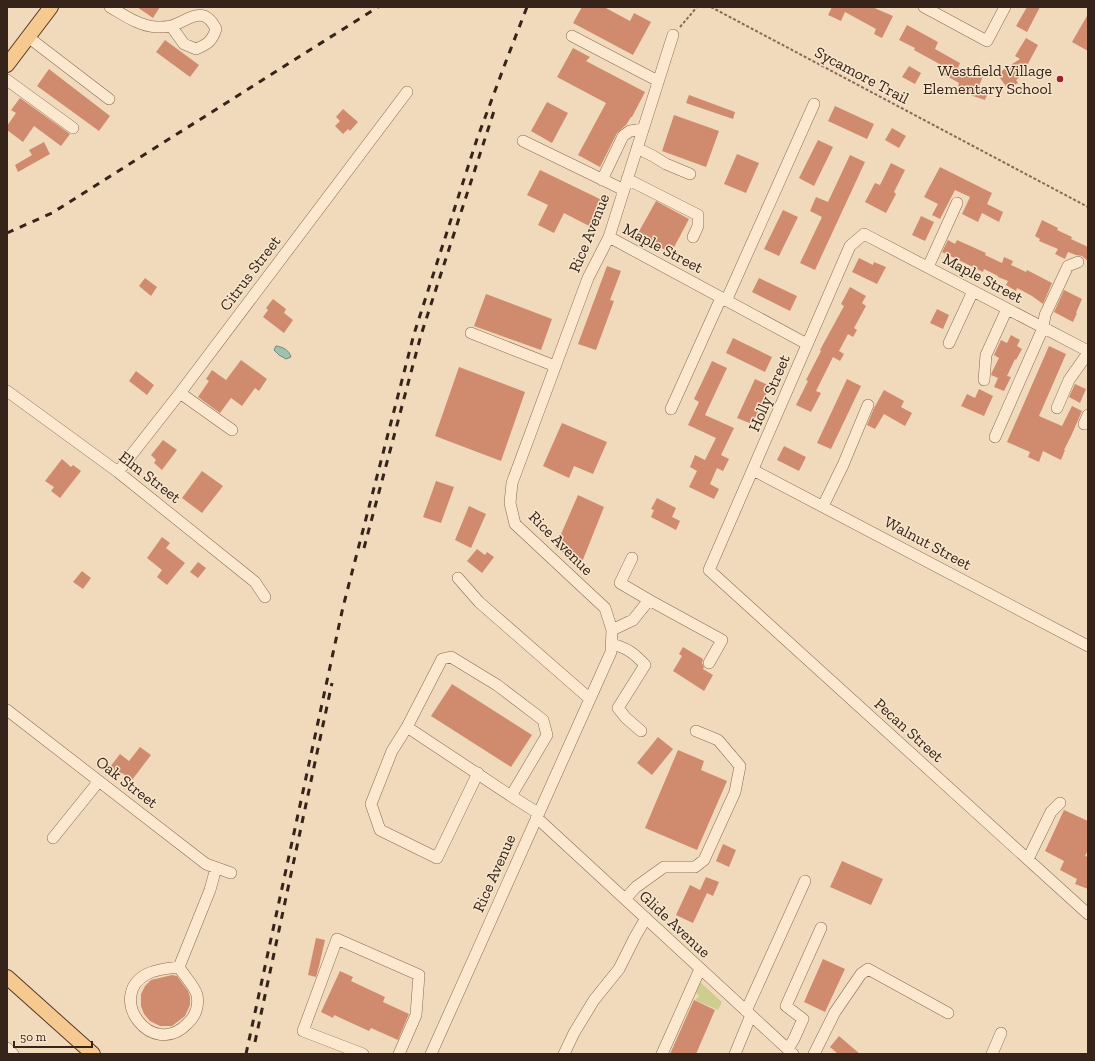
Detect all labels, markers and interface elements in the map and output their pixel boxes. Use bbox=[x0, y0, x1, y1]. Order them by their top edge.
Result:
street label: Sycamore Trail bbox=[812, 42, 912, 108]
place label: Westfield Village Elementary School bbox=[923, 61, 1052, 98]
marker: Westfield Village Elementary School bbox=[1055, 74, 1065, 84]
street label: Rice Avenue bbox=[565, 191, 613, 275]
street label: Maple Street bbox=[620, 219, 706, 277]
street label: Citrus Street bbox=[216, 232, 284, 314]
street label: Maple Street bbox=[940, 249, 1026, 307]
street label: Holly Street bbox=[744, 352, 794, 434]
street label: Elm Street bbox=[115, 447, 185, 507]
street label: Rice Avenue bbox=[525, 507, 597, 579]
street label: Walnut Street bbox=[881, 512, 975, 574]
street label: Pecan Street bbox=[871, 694, 948, 766]
street label: Oak Street bbox=[92, 752, 162, 812]
street label: Rice Avenue bbox=[468, 831, 520, 915]
street label: Glide Avenue bbox=[636, 886, 714, 962]
scale bar bbox=[14, 1023, 92, 1049]
text: 50 m bbox=[20, 1030, 47, 1044]

